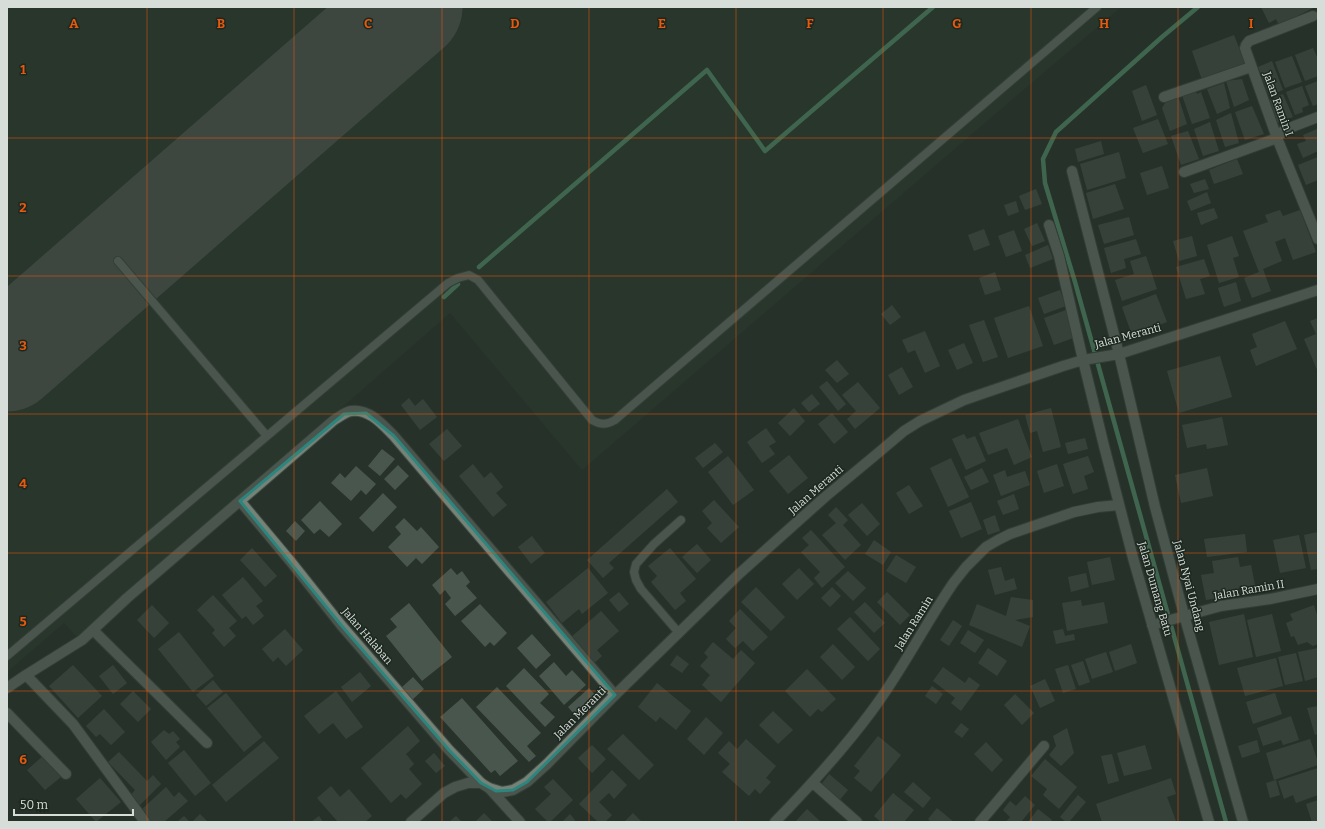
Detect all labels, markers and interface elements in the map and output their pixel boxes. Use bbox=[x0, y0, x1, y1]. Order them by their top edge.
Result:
text: A bbox=[69, 16, 79, 31]
text: B bbox=[217, 16, 225, 31]
text: C bbox=[364, 16, 372, 31]
text: D bbox=[510, 16, 520, 31]
text: E bbox=[658, 16, 666, 31]
text: F bbox=[806, 16, 814, 31]
text: G bbox=[952, 16, 962, 31]
text: H bbox=[1099, 16, 1109, 31]
text: I bbox=[1249, 16, 1254, 31]
text: 1 bbox=[20, 62, 26, 77]
street label: Jalan Ramin I bbox=[1260, 69, 1296, 138]
text: 2 bbox=[19, 200, 27, 215]
street label: Jalan Meranti bbox=[1093, 321, 1163, 351]
text: 3 bbox=[19, 338, 27, 353]
street label: Jalan Meranti bbox=[785, 462, 846, 518]
text: 4 bbox=[19, 476, 27, 491]
street label: Jalan Nyai Undang bbox=[1170, 538, 1207, 633]
street label: Jalan Dumang Batu bbox=[1135, 539, 1175, 638]
street label: Jalan Ramin II bbox=[1212, 577, 1285, 603]
street label: Jalan Ramin bbox=[892, 593, 936, 653]
street label: Jalan Halaban bbox=[338, 604, 395, 667]
text: 5 bbox=[19, 614, 27, 629]
street label: Jalan Meranti bbox=[551, 684, 609, 742]
text: 6 bbox=[19, 752, 27, 767]
scale bar bbox=[14, 791, 133, 817]
text: 50 m bbox=[20, 798, 49, 812]

